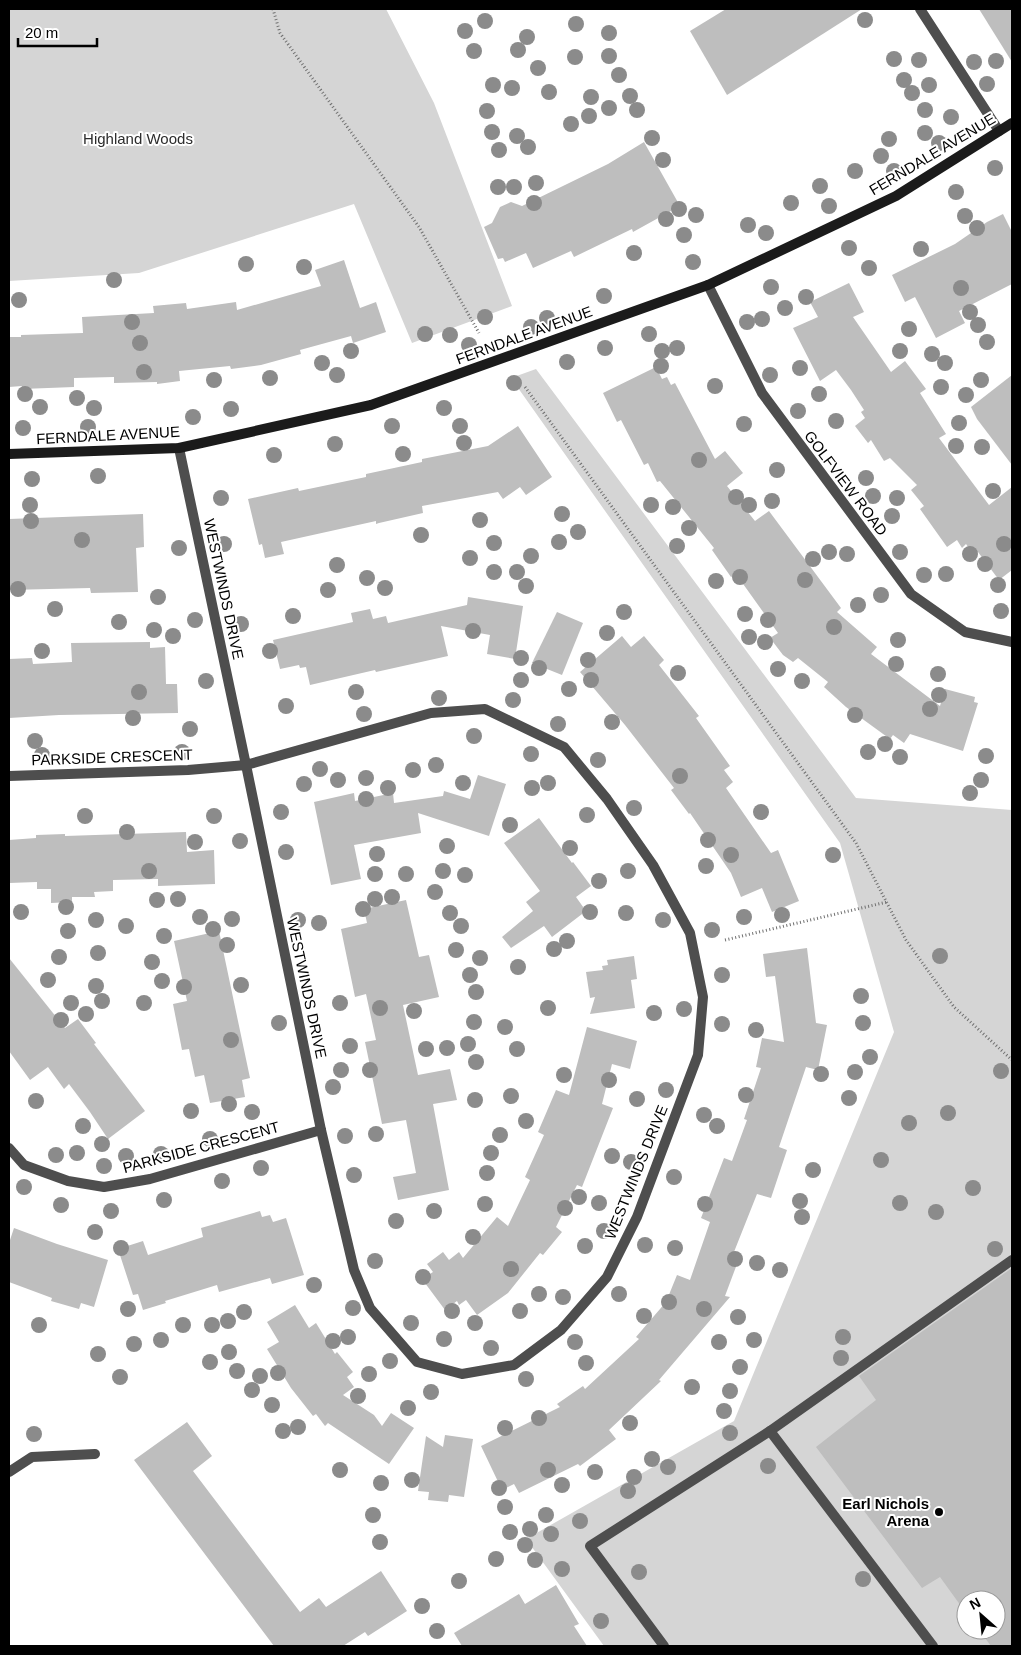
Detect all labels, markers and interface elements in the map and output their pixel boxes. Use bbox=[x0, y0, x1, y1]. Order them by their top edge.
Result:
scale bar bbox=[18, 15, 96, 47]
text: 20 m bbox=[25, 24, 58, 41]
street label: FERNDALE AVENUE bbox=[866, 110, 998, 198]
park label: Highland Woods bbox=[83, 130, 193, 147]
street label: FERNDALE AVENUE bbox=[453, 302, 595, 368]
street label: FERNDALE AVENUE bbox=[36, 423, 180, 447]
street label: GOLFVIEW ROAD bbox=[801, 427, 891, 539]
street label: WESTWINDS DRIVE bbox=[201, 517, 247, 661]
street label: PARKSIDE CRESCENT bbox=[31, 746, 193, 768]
street label: WESTWINDS DRIVE bbox=[284, 916, 330, 1060]
street label: WESTWINDS DRIVE bbox=[601, 1102, 671, 1242]
street label: PARKSIDE CRESCENT bbox=[121, 1118, 281, 1176]
place label: Earl Nichols Arena bbox=[842, 1495, 930, 1529]
marker: Earl Nichols Arena bbox=[933, 1506, 945, 1518]
north arrow bbox=[956, 1590, 1006, 1640]
text: N bbox=[967, 1594, 983, 1613]

